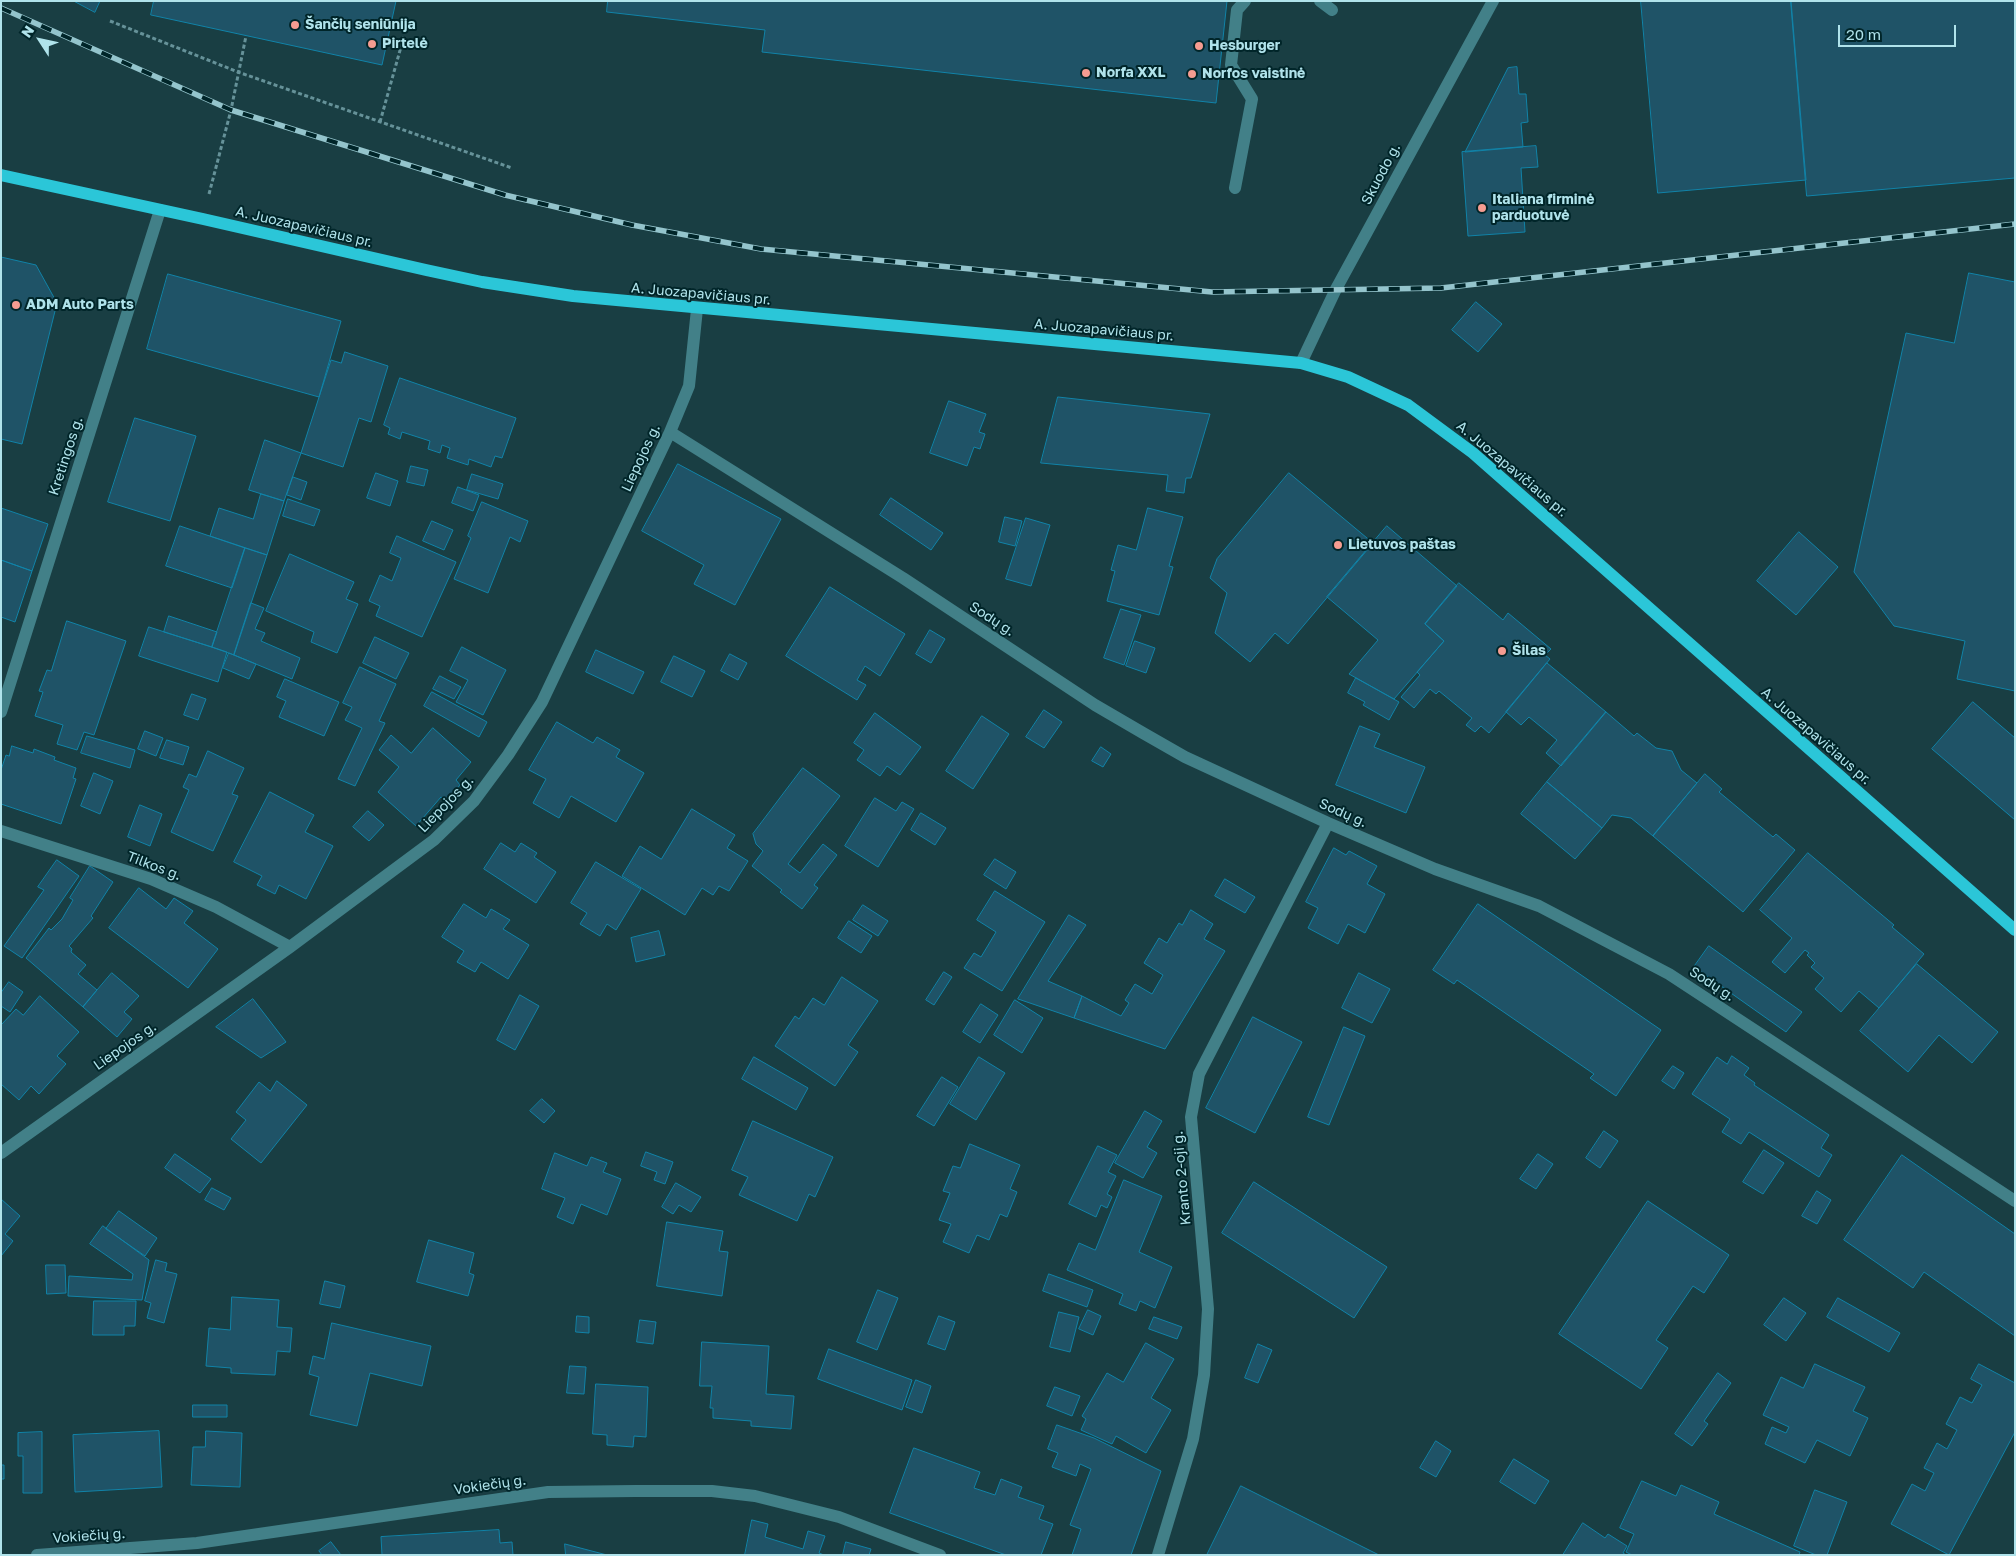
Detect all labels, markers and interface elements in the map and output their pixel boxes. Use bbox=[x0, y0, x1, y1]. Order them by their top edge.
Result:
north arrow bbox=[15, 15, 65, 65]
scale bar bbox=[1841, 15, 1958, 47]
place label: Šančių seniūnija bbox=[305, 17, 416, 33]
marker: Šančių seniūnija bbox=[289, 19, 301, 31]
text: N bbox=[17, 22, 37, 40]
text: 20 m bbox=[1846, 25, 1881, 43]
place label: Pirtelė bbox=[382, 36, 428, 52]
marker: Pirtelė bbox=[366, 38, 378, 50]
place label: Hesburger bbox=[1209, 38, 1280, 54]
marker: Hesburger bbox=[1193, 40, 1205, 52]
place label: Norfa XXL bbox=[1096, 65, 1166, 81]
place label: Norfos vaistinė bbox=[1202, 66, 1305, 82]
marker: Norfa XXL bbox=[1080, 67, 1092, 79]
marker: Norfos vaistinė bbox=[1186, 68, 1198, 80]
street label: Skuodo g. bbox=[1358, 140, 1404, 208]
place label: Italiana firminė parduotuvė bbox=[1492, 192, 1594, 224]
marker: Italiana firminė parduotuvė bbox=[1476, 202, 1488, 214]
street label: A. Juozapavičiaus pr. bbox=[234, 203, 374, 251]
street label: A. Juozapavičiaus pr. bbox=[631, 280, 771, 308]
place label: ADM Auto Parts bbox=[26, 297, 134, 313]
marker: ADM Auto Parts bbox=[10, 299, 22, 311]
street label: A. Juozapavičiaus pr. bbox=[1034, 316, 1174, 344]
street label: Kretingos g. bbox=[45, 415, 87, 497]
street label: A. Juozapavičiaus pr. bbox=[1453, 418, 1571, 520]
street label: Liepojos g. bbox=[618, 421, 664, 495]
place label: Lietuvos paštas bbox=[1348, 537, 1456, 553]
marker: Lietuvos paštas bbox=[1332, 539, 1344, 551]
street label: Sodų g. bbox=[966, 598, 1018, 640]
place label: Šilas bbox=[1512, 643, 1546, 659]
marker: Šilas bbox=[1496, 645, 1508, 657]
street label: A. Juozapavičiaus pr. bbox=[1758, 684, 1874, 788]
street label: Liepojos g. bbox=[415, 772, 477, 836]
street label: Sodų g. bbox=[1316, 795, 1370, 831]
street label: Tilkos g. bbox=[125, 848, 183, 884]
street label: Sodų g. bbox=[1686, 963, 1738, 1005]
street label: Liepojos g. bbox=[90, 1018, 160, 1074]
street label: Kranto 2-oji g. bbox=[1170, 1130, 1194, 1226]
street label: Vokiečių g. bbox=[453, 1472, 527, 1498]
street label: Vokiečių g. bbox=[52, 1525, 126, 1547]

